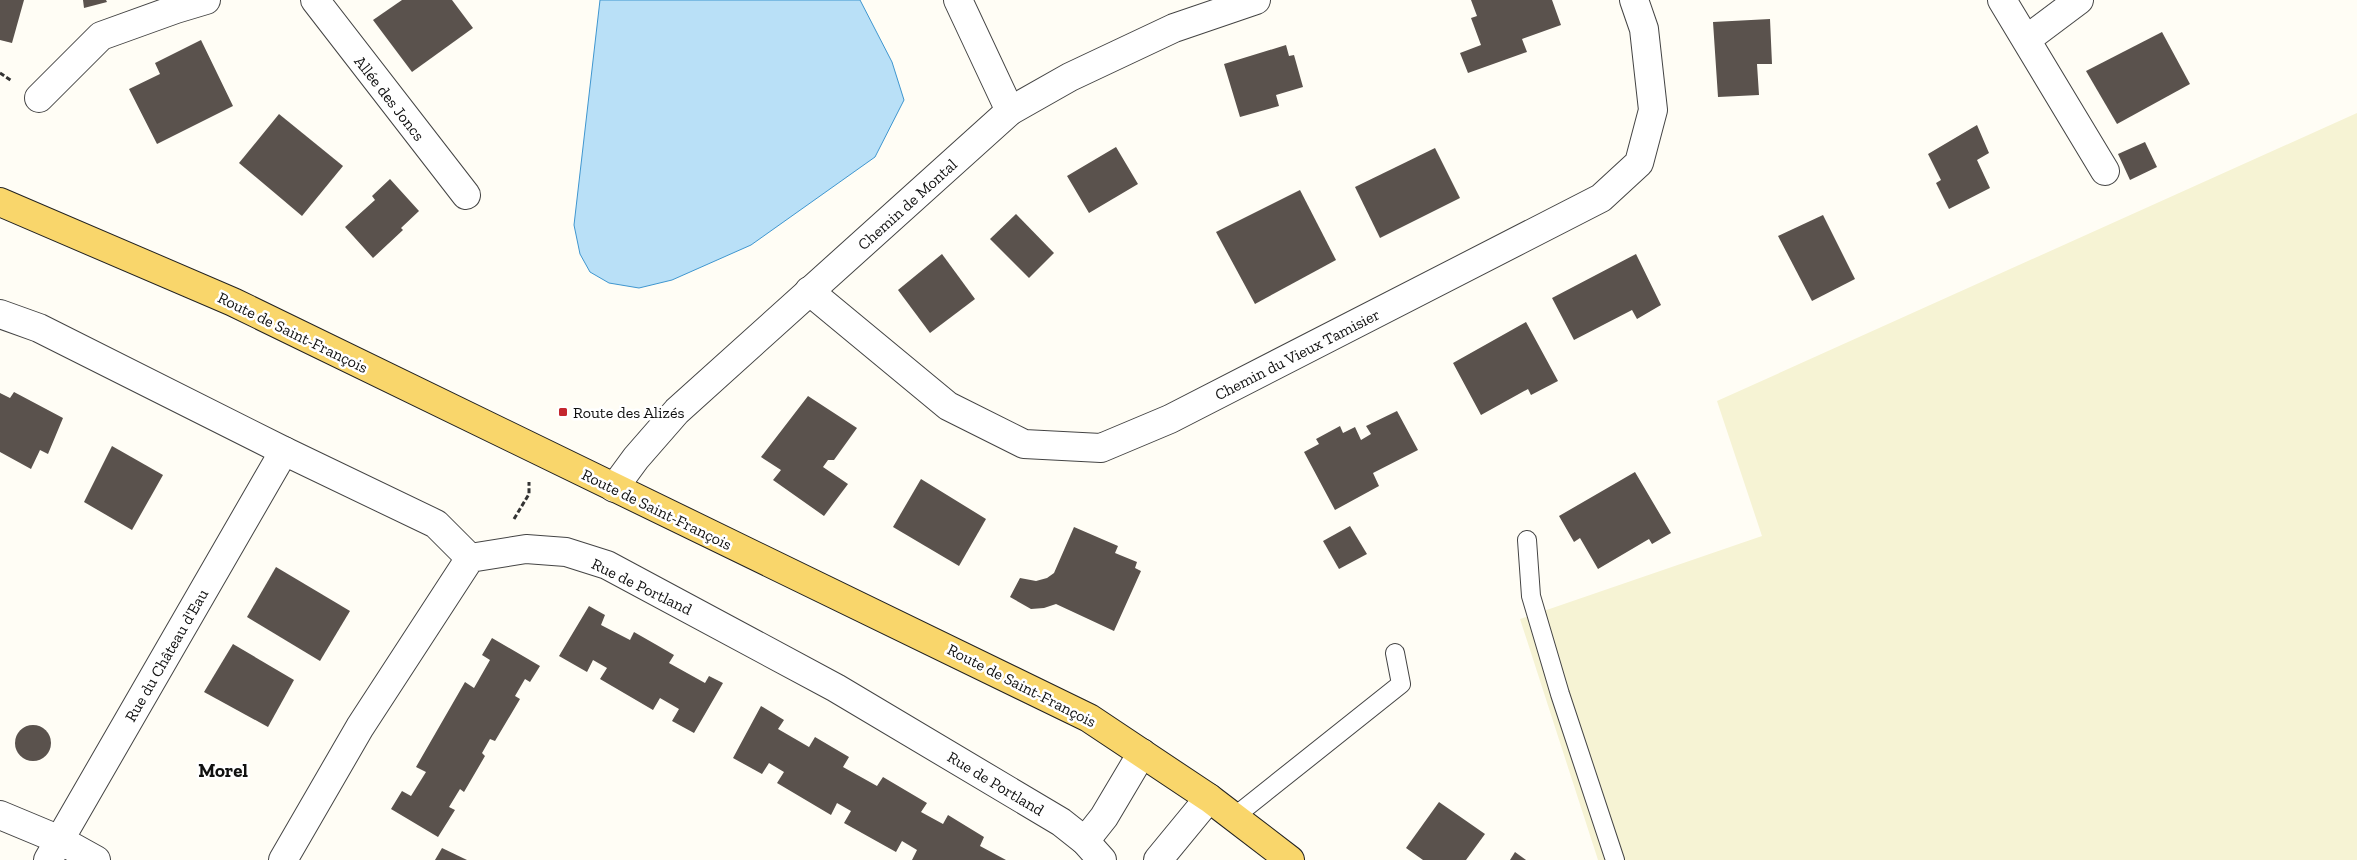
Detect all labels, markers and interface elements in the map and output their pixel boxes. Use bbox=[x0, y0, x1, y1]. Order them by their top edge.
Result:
street label: Allée des Joncs bbox=[350, 52, 429, 145]
street label: Chemin de Montal bbox=[854, 155, 961, 254]
street label: Route de Saint-François bbox=[215, 288, 371, 377]
street label: Chemin du Vieux Tamisier bbox=[1212, 304, 1383, 404]
place label: Route des Alizés bbox=[573, 403, 684, 422]
marker: Route des Alizés bbox=[557, 406, 569, 418]
street label: Route de Saint-François bbox=[579, 465, 735, 554]
street label: Rue de Portland bbox=[588, 554, 695, 619]
street label: Rue du Château d'Eau bbox=[121, 586, 212, 725]
street label: Route de Saint-François bbox=[944, 640, 1099, 731]
street label: Rue de Portland bbox=[944, 747, 1048, 820]
district label: Morel bbox=[198, 759, 248, 782]

